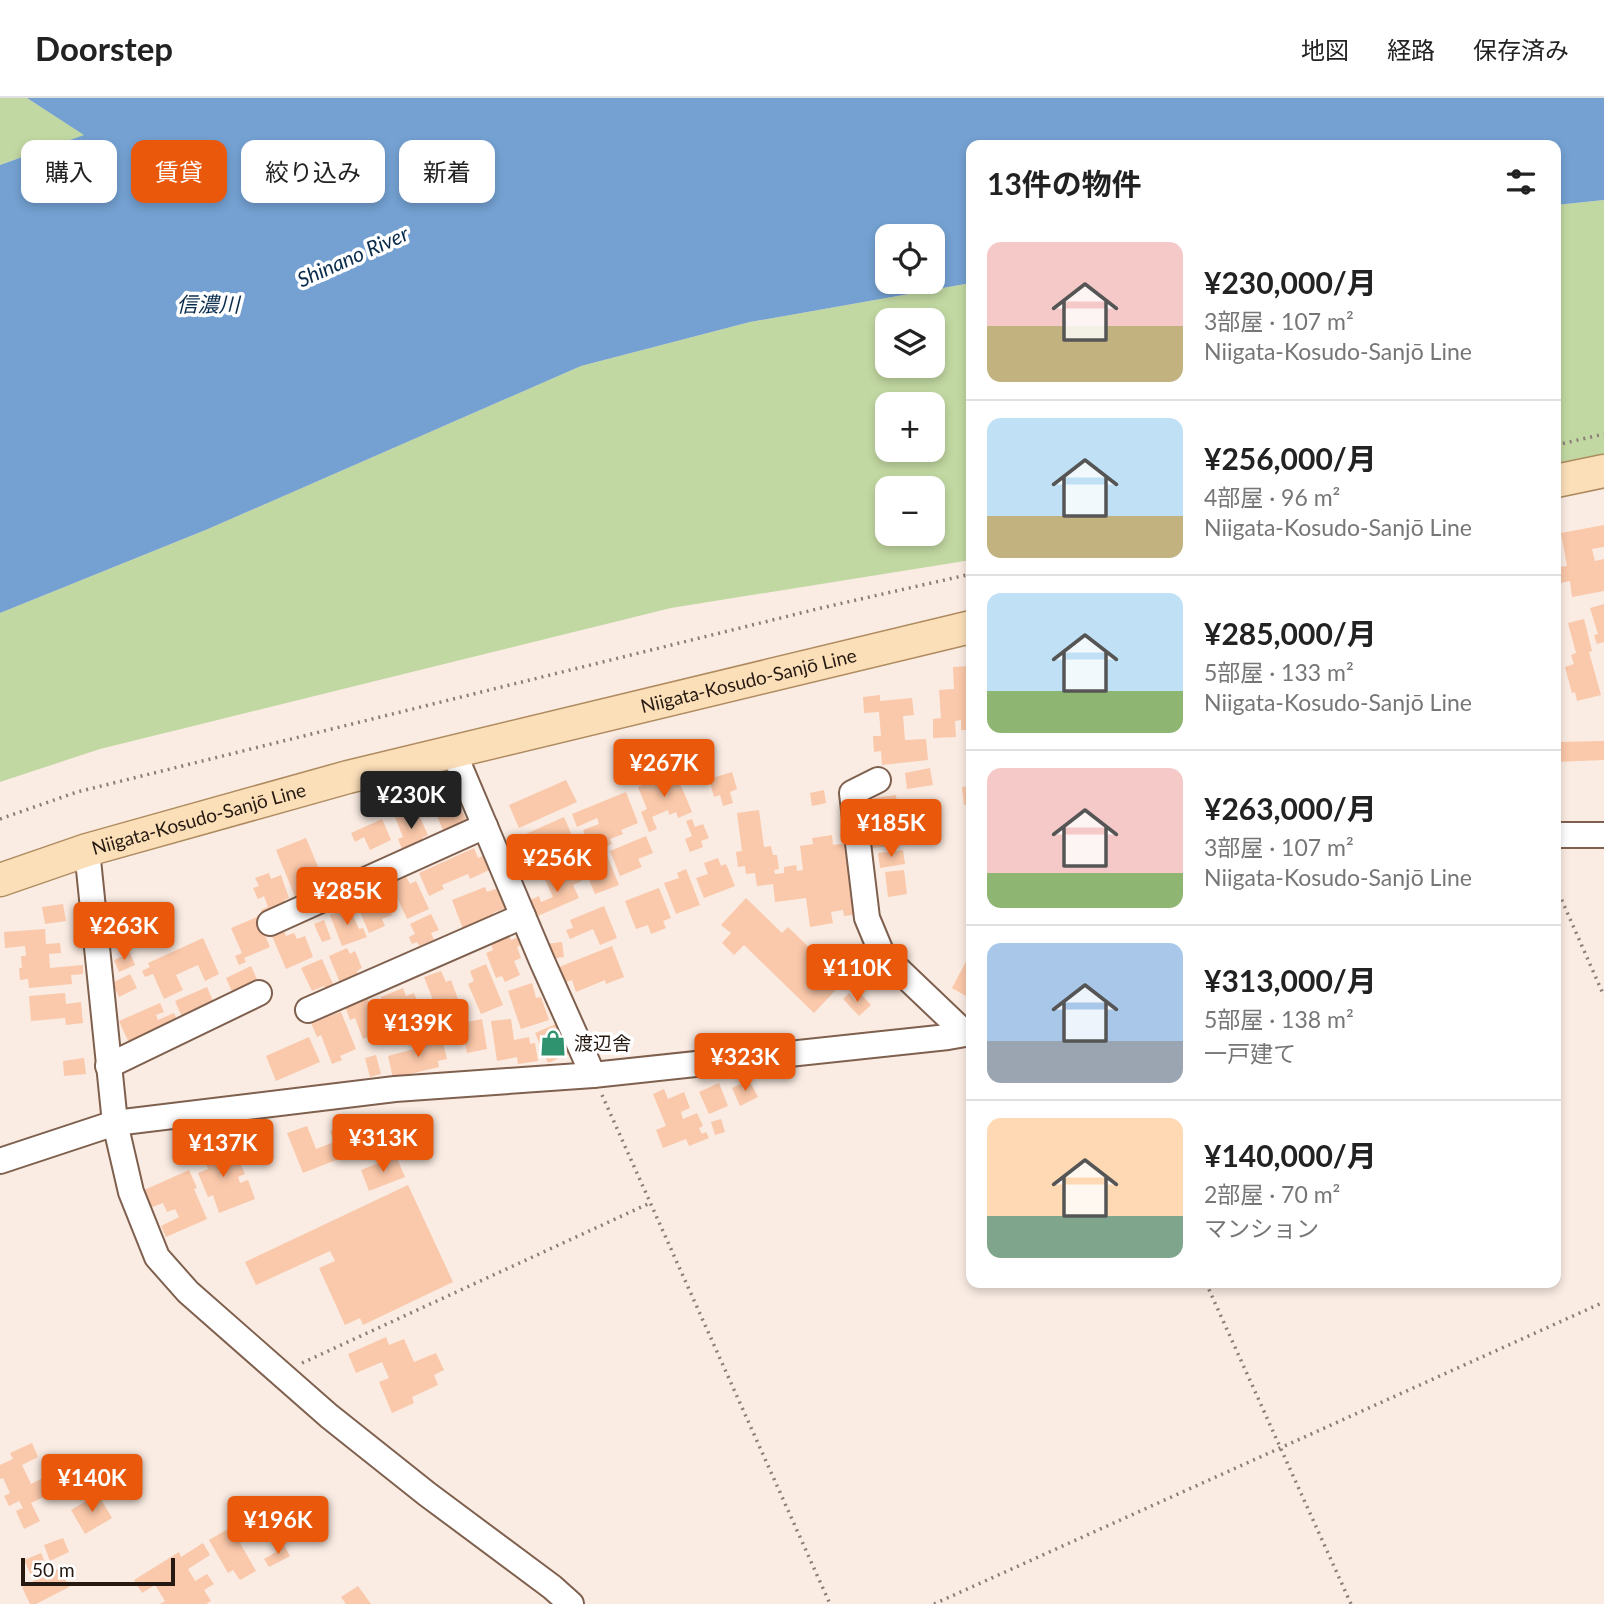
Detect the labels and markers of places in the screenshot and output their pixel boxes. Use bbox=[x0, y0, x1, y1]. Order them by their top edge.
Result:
pin: ¥267K bbox=[615, 740, 713, 799]
pin: ¥230K bbox=[362, 772, 460, 831]
pin: ¥185K bbox=[842, 800, 940, 859]
pin: ¥256K bbox=[508, 834, 606, 894]
pin: ¥285K bbox=[298, 868, 396, 927]
pin: ¥263K bbox=[75, 902, 173, 962]
pin: ¥110K bbox=[808, 944, 906, 1004]
pin: ¥139K bbox=[369, 1000, 467, 1059]
shop icon: 渡辺舎 bbox=[538, 1028, 568, 1058]
place label: 渡辺舎 bbox=[574, 1031, 631, 1054]
pin: ¥323K bbox=[696, 1034, 794, 1093]
pin: ¥313K bbox=[334, 1114, 432, 1174]
pin: ¥137K bbox=[174, 1119, 272, 1179]
pin: ¥140K bbox=[43, 1454, 141, 1514]
pin: ¥196K bbox=[229, 1496, 327, 1556]

